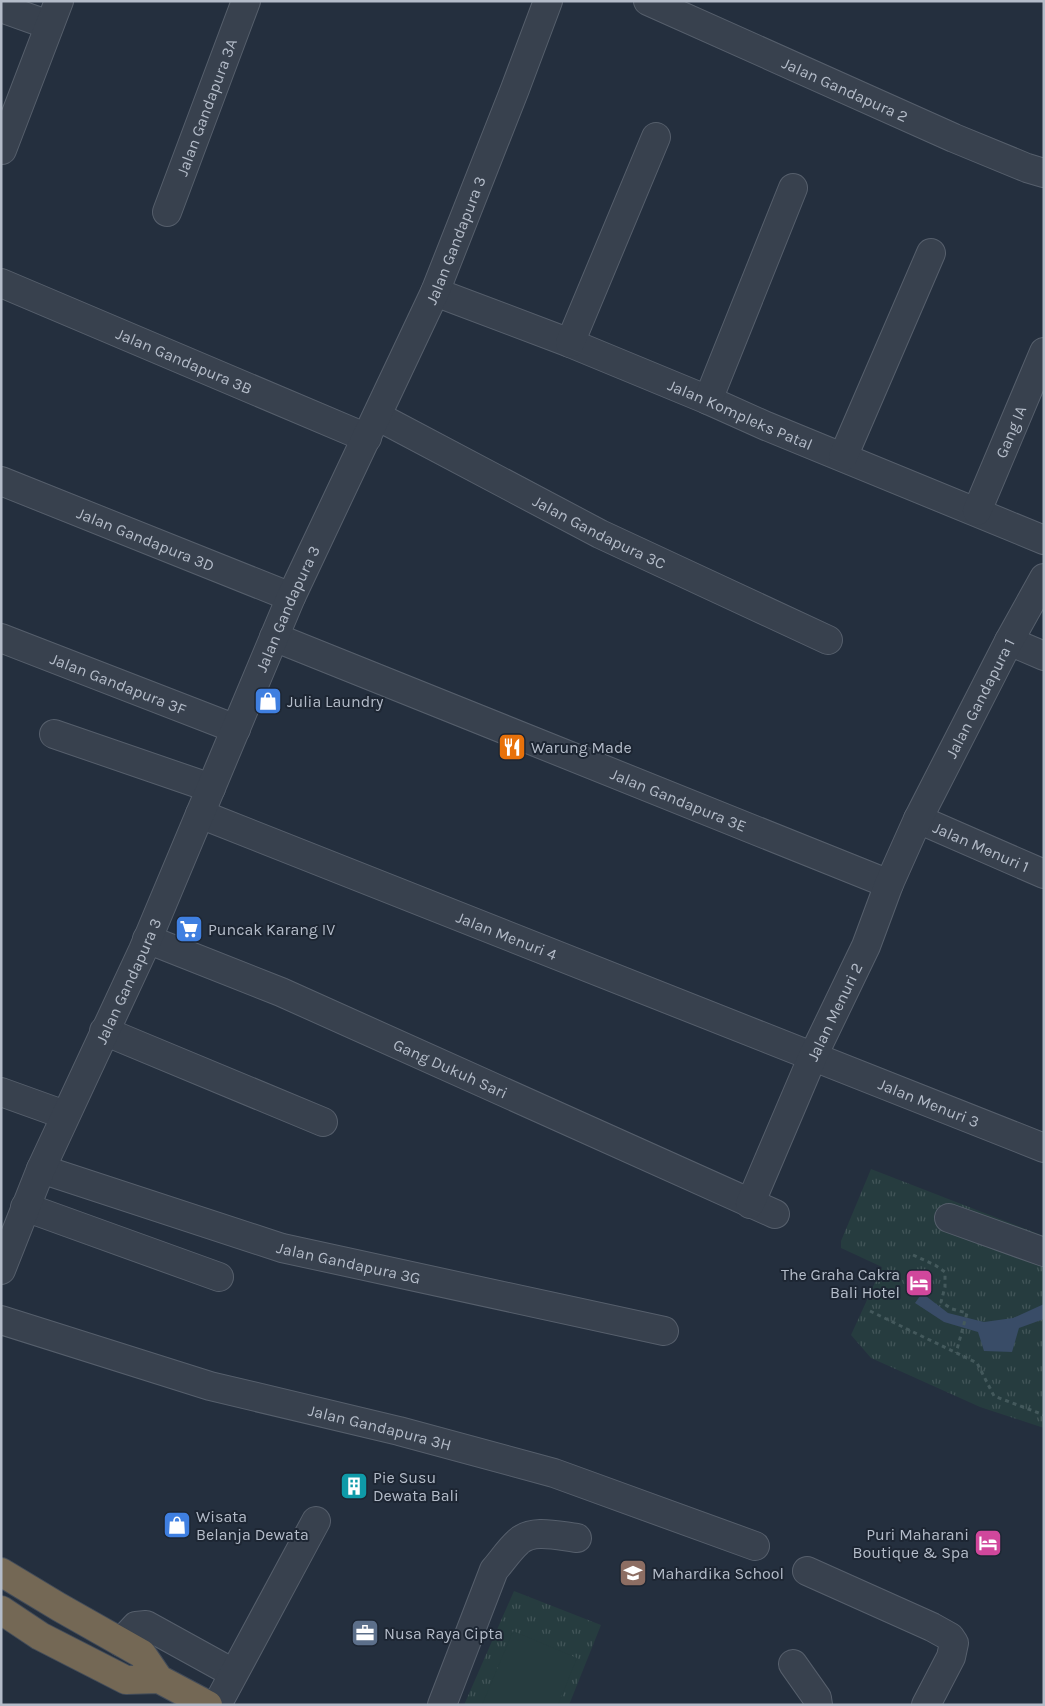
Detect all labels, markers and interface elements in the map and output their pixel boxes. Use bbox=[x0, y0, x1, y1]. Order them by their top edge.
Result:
street label: Jalan Gandapura 3A bbox=[172, 36, 241, 178]
street label: Jalan Gandapura 2 bbox=[779, 53, 911, 126]
street label: Jalan Gandapura 3 bbox=[421, 173, 489, 307]
street label: Jalan Gandapura 3B bbox=[113, 323, 255, 398]
street label: Jalan Kompleks Patal bbox=[665, 375, 816, 454]
street label: Gang IA bbox=[991, 403, 1030, 461]
street label: Jalan Gandapura 3C bbox=[530, 491, 669, 573]
street label: Jalan Gandapura 3D bbox=[74, 503, 217, 575]
street label: Jalan Gandapura 3 bbox=[251, 542, 324, 674]
street label: Jalan Gandapura 1 bbox=[941, 635, 1018, 761]
street label: Jalan Gandapura 3F bbox=[48, 649, 189, 718]
shop icon: Julia Laundry bbox=[253, 686, 283, 716]
place label: Julia Laundry bbox=[287, 692, 384, 711]
restaurant icon: Warung Made bbox=[497, 732, 527, 762]
place label: Warung Made bbox=[531, 738, 632, 757]
street label: Jalan Gandapura 3E bbox=[608, 764, 749, 835]
street label: Jalan Menuri 1 bbox=[930, 817, 1032, 876]
street label: Jalan Menuri 4 bbox=[454, 907, 560, 964]
supermarket icon: Puncak Karang IV bbox=[174, 914, 204, 944]
street label: Jalan Gandapura 3 bbox=[91, 915, 165, 1047]
place label: Puncak Karang IV bbox=[208, 920, 335, 939]
street label: Jalan Menuri 2 bbox=[803, 959, 866, 1064]
street label: Gang Dukuh Sari bbox=[390, 1034, 511, 1102]
street label: Jalan Menuri 3 bbox=[876, 1074, 982, 1131]
street label: Jalan Gandapura 3G bbox=[274, 1237, 422, 1287]
place label: The Graha Cakra Bali Hotel bbox=[781, 1265, 900, 1302]
hotel icon: The Graha Cakra Bali Hotel bbox=[904, 1268, 934, 1298]
street label: Jalan Gandapura 3H bbox=[306, 1400, 454, 1454]
place label: Pie Susu Dewata Bali bbox=[373, 1468, 459, 1505]
building icon: Pie Susu Dewata Bali bbox=[339, 1471, 369, 1501]
place label: Wisata Belanja Dewata bbox=[196, 1507, 309, 1544]
shop icon: Wisata Belanja Dewata bbox=[162, 1510, 192, 1540]
place label: Puri Maharani Boutique & Spa bbox=[853, 1525, 969, 1562]
hotel icon: Puri Maharani Boutique & Spa bbox=[973, 1528, 1003, 1558]
school or university icon: Mahardika School bbox=[618, 1558, 648, 1588]
place label: Mahardika School bbox=[652, 1564, 784, 1583]
office icon: Nusa Raya Cipta bbox=[350, 1618, 380, 1648]
place label: Nusa Raya Cipta bbox=[384, 1624, 503, 1643]

